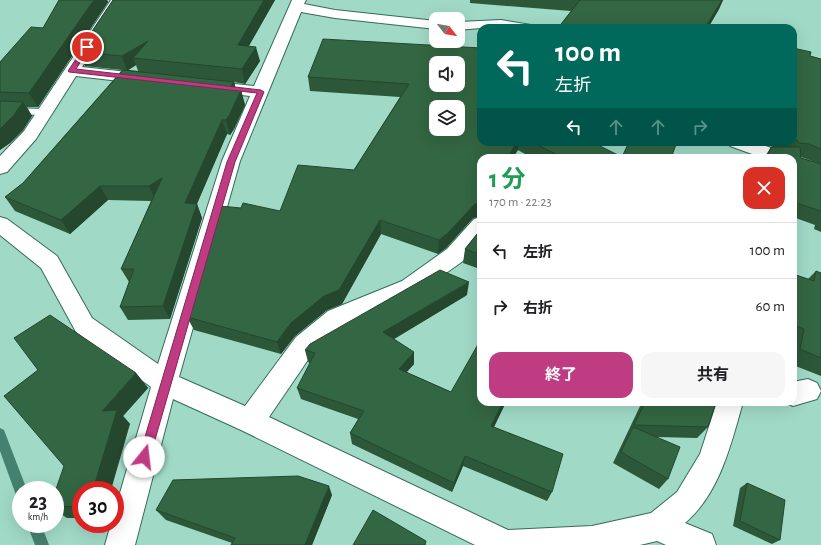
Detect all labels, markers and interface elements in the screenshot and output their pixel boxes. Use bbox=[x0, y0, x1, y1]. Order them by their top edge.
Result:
north arrow bbox=[429, 12, 465, 48]
map controls bbox=[429, 12, 465, 136]
pin bbox=[70, 30, 104, 64]
icon: arrive bbox=[76, 36, 98, 58]
text: 100 m bbox=[555, 39, 621, 67]
icon: left bbox=[489, 40, 541, 92]
button: sound bbox=[429, 56, 465, 92]
text: 左折 bbox=[555, 77, 591, 95]
button: layers bbox=[429, 100, 465, 136]
icon: left bbox=[563, 116, 585, 138]
icon: ahead bbox=[605, 116, 627, 138]
icon: ahead bbox=[647, 116, 669, 138]
icon: right bbox=[689, 116, 711, 138]
button: close bbox=[743, 167, 785, 209]
text: 1 分 bbox=[489, 168, 525, 192]
text: 170 m · 22:23 bbox=[489, 196, 552, 209]
icon: left bbox=[489, 240, 511, 262]
text: 100 m bbox=[750, 243, 785, 258]
text: 左折 bbox=[523, 245, 553, 260]
icon: right bbox=[489, 296, 511, 318]
text: 60 m bbox=[756, 299, 785, 314]
text: 右折 bbox=[523, 301, 553, 316]
button: 終了 bbox=[489, 352, 633, 398]
button: 共有 bbox=[641, 352, 785, 398]
position arrow bbox=[123, 436, 165, 478]
speed limit sign: 30 bbox=[72, 481, 124, 533]
text: 23 bbox=[29, 492, 47, 512]
text: km/h bbox=[28, 512, 48, 522]

